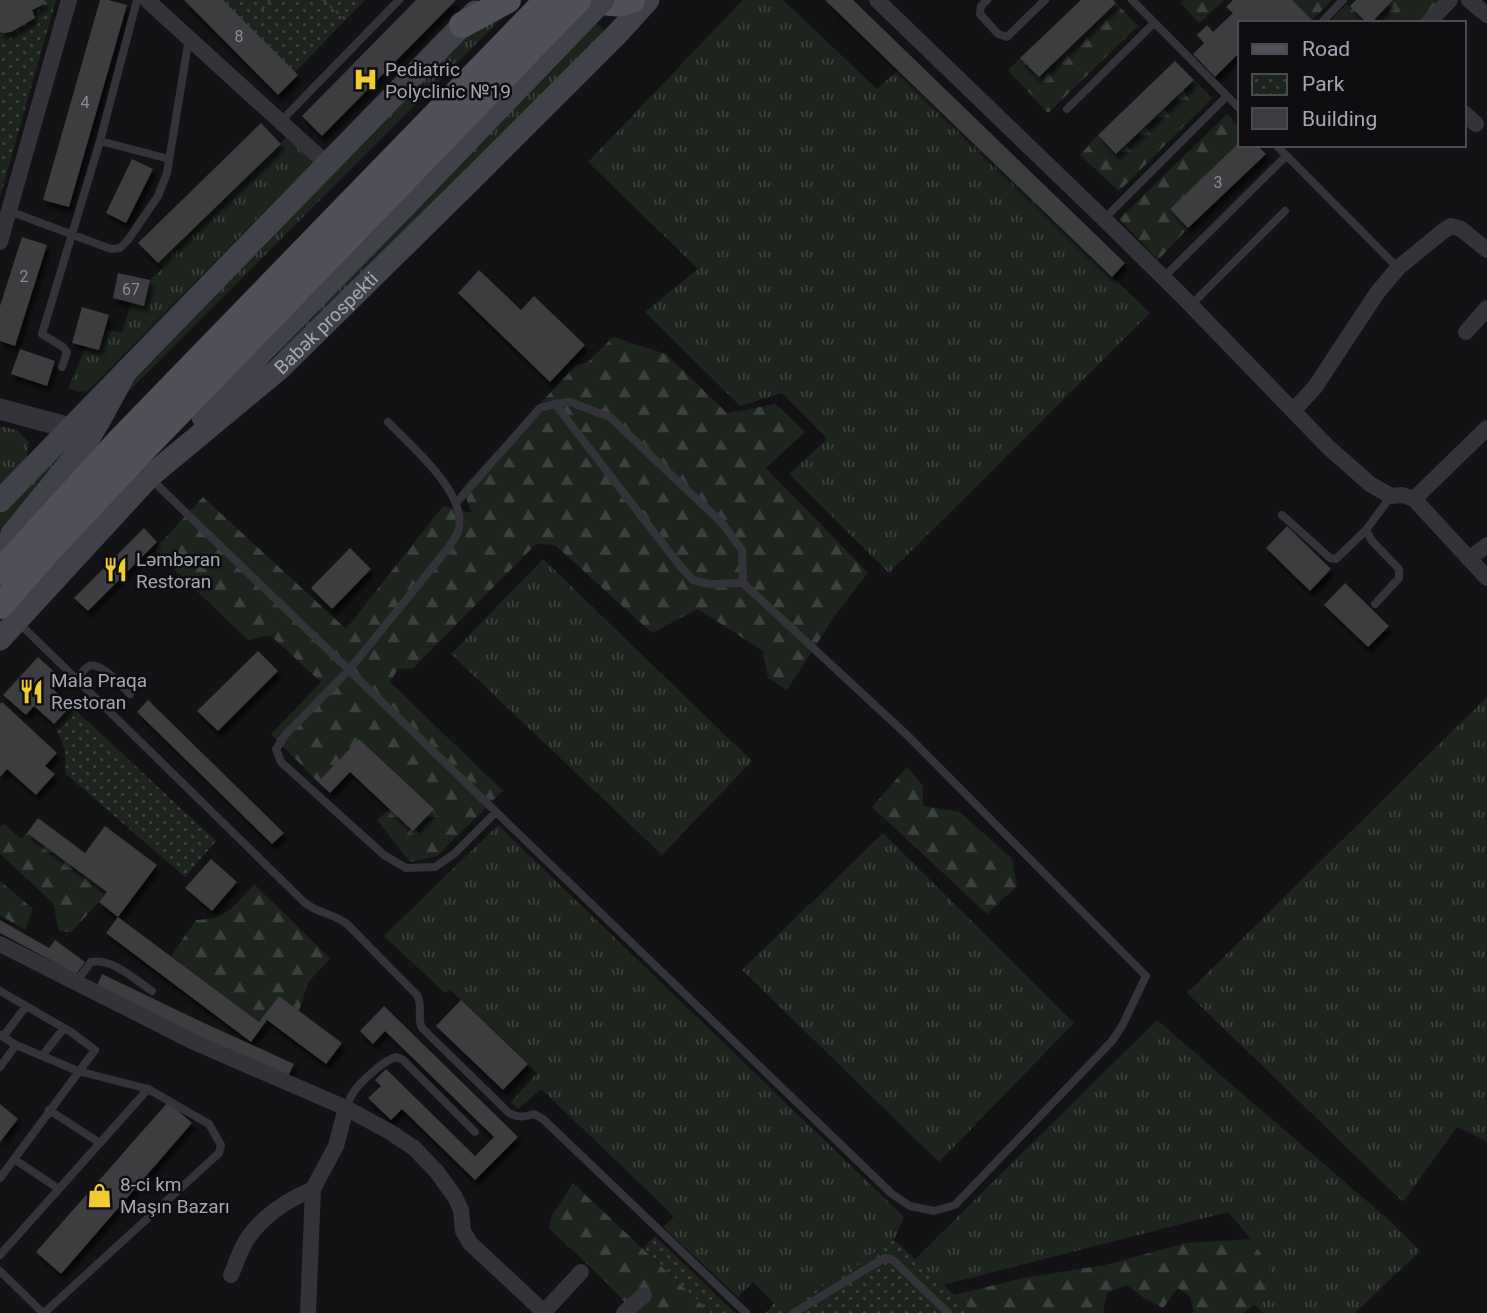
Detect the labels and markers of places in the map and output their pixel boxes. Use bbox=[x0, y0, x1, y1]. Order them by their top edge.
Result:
place label: Pediatric Polyclinic №19 bbox=[385, 58, 511, 103]
hospital icon: Pediatric Polyclinic №19 bbox=[351, 66, 379, 94]
place label: Ləmbəran Restoran bbox=[136, 548, 221, 593]
restaurant icon: Ləmbəran Restoran bbox=[102, 556, 130, 584]
place label: Mala Praqa Restoran bbox=[51, 669, 147, 714]
restaurant icon: Mala Praqa Restoran bbox=[17, 677, 45, 705]
place label: 8-ci km Maşın Bazarı bbox=[120, 1173, 230, 1218]
shop icon: 8-ci km Maşın Bazarı bbox=[86, 1181, 114, 1209]

